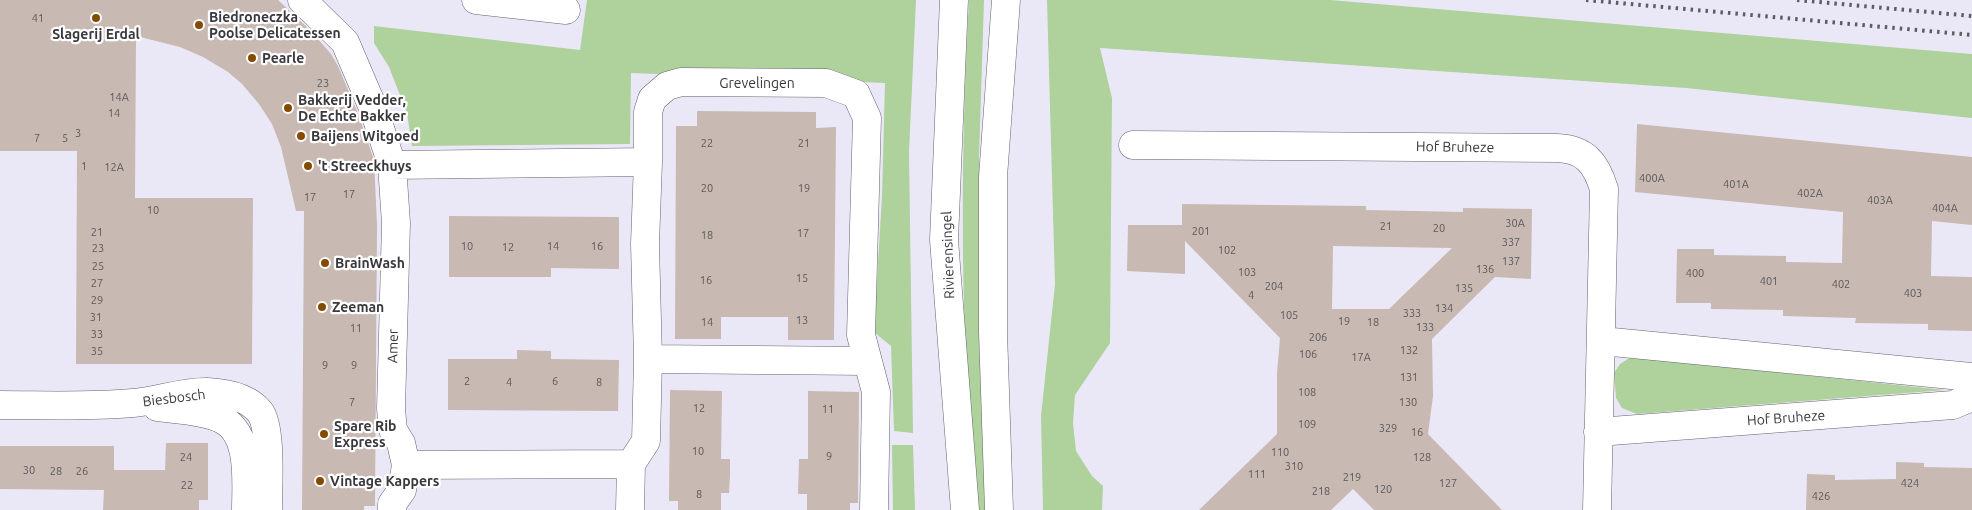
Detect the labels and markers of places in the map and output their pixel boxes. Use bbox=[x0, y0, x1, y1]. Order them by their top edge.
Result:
place label: Biedroneczka Poolse Delicatessen bbox=[209, 9, 341, 41]
marker: Slagerij Erdal bbox=[90, 12, 102, 24]
marker: Biedroneczka Poolse Delicatessen bbox=[193, 19, 205, 31]
place label: Slagerij Erdal bbox=[52, 26, 140, 42]
place label: Pearle bbox=[262, 50, 304, 66]
marker: Pearle bbox=[246, 52, 258, 64]
place label: Bakkerij Vedder, De Echte Bakker bbox=[298, 92, 406, 124]
marker: Bakkerij Vedder, De Echte Bakker bbox=[282, 102, 294, 114]
place label: Baijens Witgoed bbox=[311, 128, 419, 144]
marker: Baijens Witgoed bbox=[295, 130, 307, 142]
place label: 't Streeckhuys bbox=[318, 158, 412, 174]
marker: 't Streeckhuys bbox=[302, 160, 314, 172]
place label: BrainWash bbox=[335, 255, 405, 271]
marker: BrainWash bbox=[319, 257, 331, 269]
place label: Zeeman bbox=[332, 299, 384, 315]
marker: Zeeman bbox=[316, 301, 328, 313]
place label: Spare Rib Express bbox=[334, 418, 396, 451]
marker: Spare Rib Express bbox=[318, 428, 330, 440]
place label: Vintage Kappers bbox=[330, 473, 439, 489]
marker: Vintage Kappers bbox=[314, 475, 326, 487]

